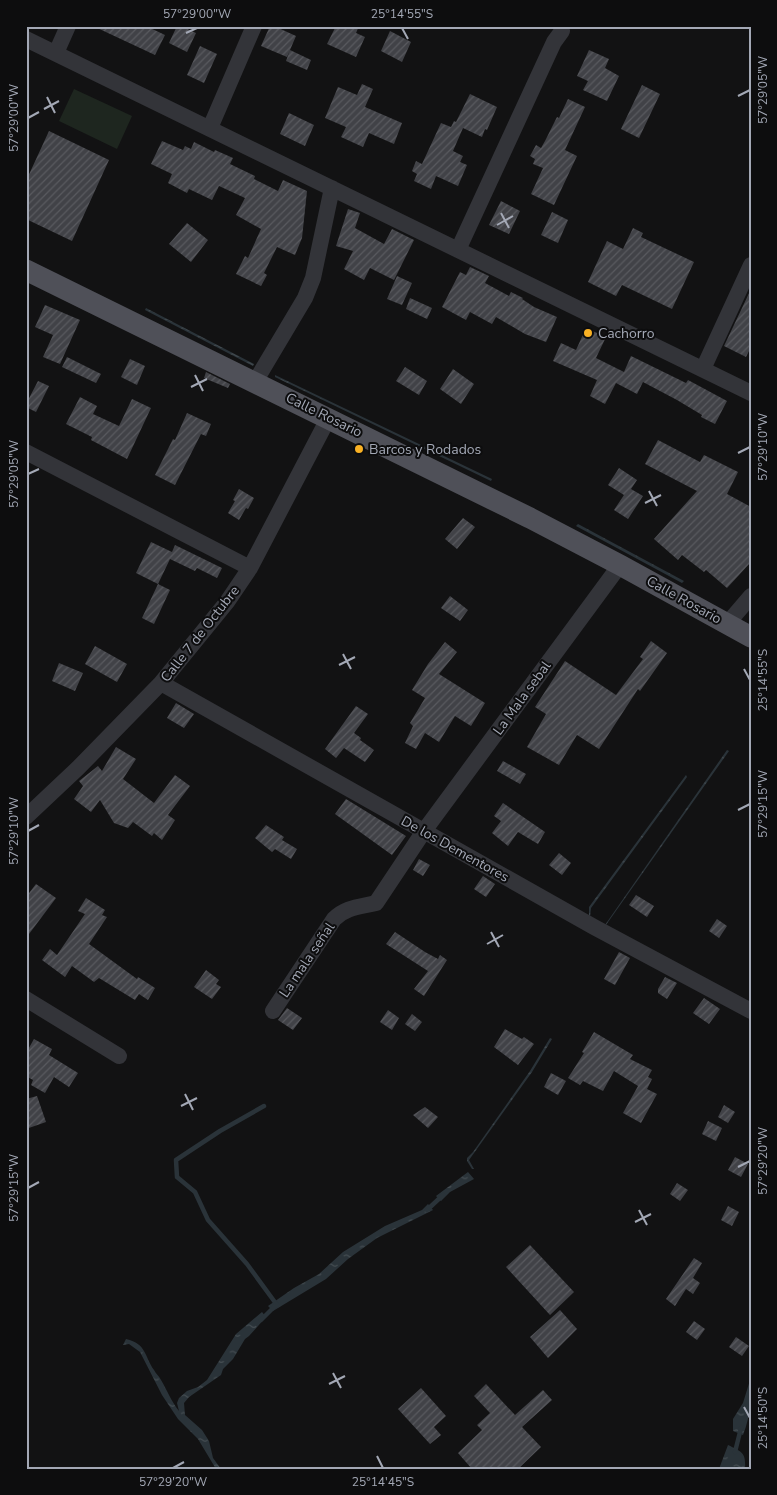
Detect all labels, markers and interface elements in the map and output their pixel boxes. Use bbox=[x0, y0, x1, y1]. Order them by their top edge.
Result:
text: 57°29'00"W bbox=[163, 6, 231, 22]
text: 25°14'55"S bbox=[371, 6, 433, 22]
text: 57°29'05"W bbox=[755, 56, 771, 124]
text: 57°29'00"W bbox=[6, 84, 22, 152]
place label: Cachorro bbox=[598, 324, 655, 343]
marker: Cachorro bbox=[582, 327, 594, 339]
street label: Calle Rosario bbox=[283, 388, 366, 442]
text: 57°29'10"W bbox=[755, 413, 771, 481]
text: 57°29'05"W bbox=[6, 440, 22, 508]
place label: Barcos y Rodados bbox=[369, 440, 482, 459]
marker: Barcos y Rodados bbox=[353, 443, 365, 455]
street label: Calle Rosario bbox=[643, 572, 725, 629]
street label: Calle 7 de Octubre bbox=[156, 582, 244, 686]
text: 25°14'55"S bbox=[755, 649, 771, 711]
street label: La Mala sebal bbox=[489, 657, 556, 739]
text: 57°29'15"W bbox=[755, 770, 771, 838]
text: 57°29'10"W bbox=[6, 797, 22, 865]
street label: De los Dementores bbox=[398, 811, 513, 887]
street label: La mala señal bbox=[275, 918, 340, 1001]
text: 57°29'20"W bbox=[755, 1127, 771, 1195]
text: 57°29'15"W bbox=[6, 1154, 22, 1222]
text: 25°14'50"S bbox=[755, 1387, 771, 1449]
text: 57°29'20"W bbox=[139, 1474, 207, 1490]
text: 25°14'45"S bbox=[352, 1474, 414, 1490]

